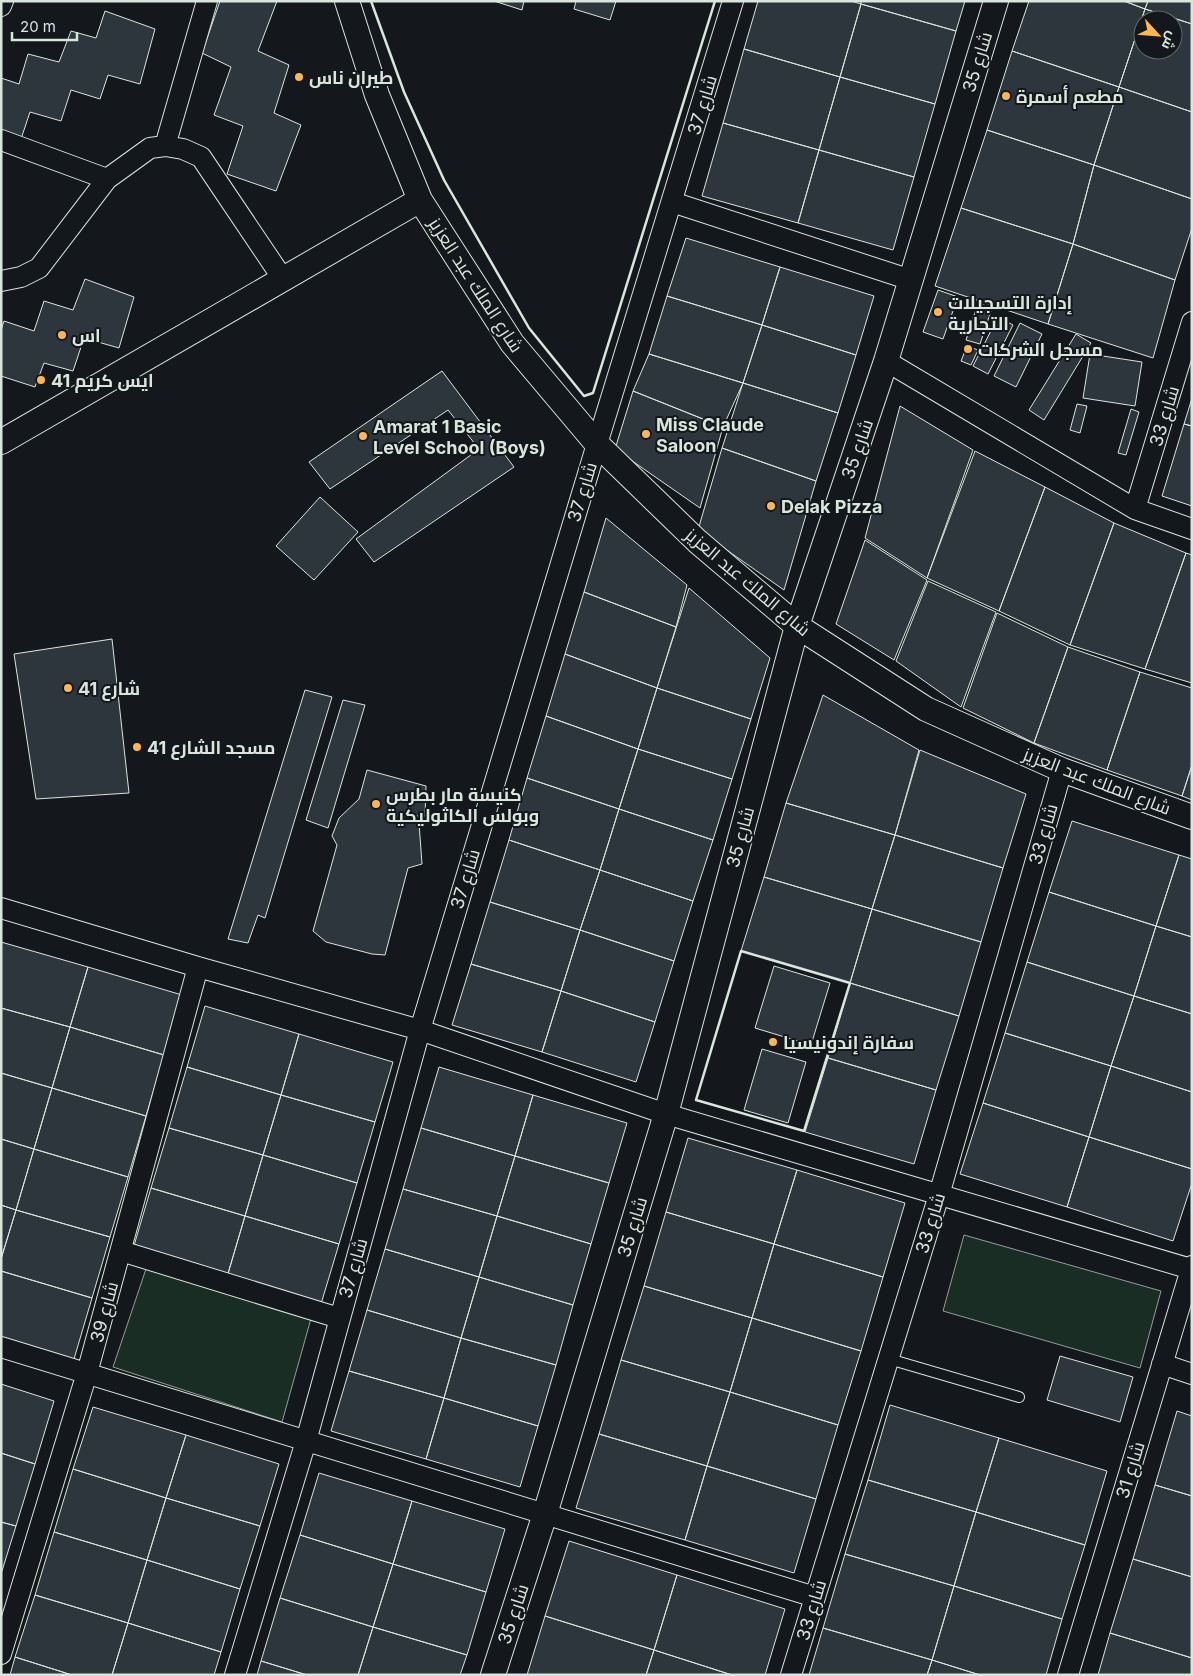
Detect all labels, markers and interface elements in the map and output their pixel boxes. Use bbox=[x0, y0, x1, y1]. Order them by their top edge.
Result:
scale bar bbox=[12, 10, 78, 42]
north arrow bbox=[1133, 10, 1183, 60]
text: 20 m bbox=[20, 17, 56, 36]
street label: شارع 35 bbox=[958, 29, 998, 95]
text: ش bbox=[1158, 29, 1182, 53]
place label: طيران ناس bbox=[309, 67, 394, 89]
marker: طيران ناس bbox=[293, 71, 305, 83]
street label: شارع 37 bbox=[683, 73, 723, 138]
place label: مطعم أسمرة bbox=[1016, 84, 1124, 109]
marker: مطعم أسمرة bbox=[1000, 90, 1012, 102]
street label: شارع الملك عبد العزيز bbox=[422, 213, 527, 357]
place label: إدارة التسجيلات التجارية bbox=[948, 292, 1072, 334]
marker: إدارة التسجيلات التجارية bbox=[932, 306, 944, 318]
place label: اس bbox=[72, 325, 101, 347]
marker: اس bbox=[56, 329, 68, 341]
place label: مسجل الشركات bbox=[978, 339, 1103, 361]
marker: مسجل الشركات bbox=[962, 343, 974, 355]
place label: 41 ايس كريم bbox=[51, 370, 154, 393]
marker: 41 ايس كريم bbox=[35, 374, 47, 386]
street label: شارع 33 bbox=[1145, 383, 1185, 449]
place label: Miss Claude Saloon bbox=[656, 414, 764, 456]
place label: Amarat 1 Basic Level School (Boys) bbox=[373, 416, 546, 458]
street label: شارع 35 bbox=[837, 416, 879, 482]
marker: Miss Claude Saloon bbox=[640, 428, 652, 440]
marker: Amarat 1 Basic Level School (Boys) bbox=[357, 430, 369, 442]
street label: شارع 37 bbox=[563, 460, 603, 525]
place label: Delak Pizza bbox=[781, 496, 882, 517]
marker: Delak Pizza bbox=[765, 500, 777, 512]
street label: شارع الملك عبد العزيز bbox=[679, 523, 815, 642]
place label: شارع 41 bbox=[78, 678, 140, 701]
marker: شارع 41 bbox=[62, 682, 74, 694]
place label: مسجد الشارع 41 bbox=[147, 737, 275, 760]
marker: مسجد الشارع 41 bbox=[131, 741, 143, 753]
street label: شارع الملك عبد العزيز bbox=[1019, 743, 1174, 821]
place label: كنيسة مار بطرس وبولس الكاثوليكية bbox=[386, 784, 539, 827]
marker: كنيسة مار بطرس وبولس الكاثوليكية bbox=[370, 798, 382, 810]
street label: شارع 33 bbox=[1024, 801, 1064, 867]
street label: شارع 35 bbox=[722, 804, 760, 870]
street label: شارع 37 bbox=[446, 847, 486, 912]
place label: سفارة إندونيسيا bbox=[783, 1032, 914, 1055]
marker: سفارة إندونيسيا bbox=[767, 1036, 779, 1048]
street label: شارع 33 bbox=[911, 1190, 951, 1256]
street label: شارع 35 bbox=[613, 1194, 653, 1260]
street label: شارع 37 bbox=[334, 1236, 373, 1301]
street label: شارع 39 bbox=[86, 1279, 124, 1345]
street label: شارع 31 bbox=[1111, 1439, 1150, 1502]
street label: شارع 33 bbox=[792, 1577, 832, 1643]
street label: شارع 35 bbox=[493, 1581, 534, 1647]

